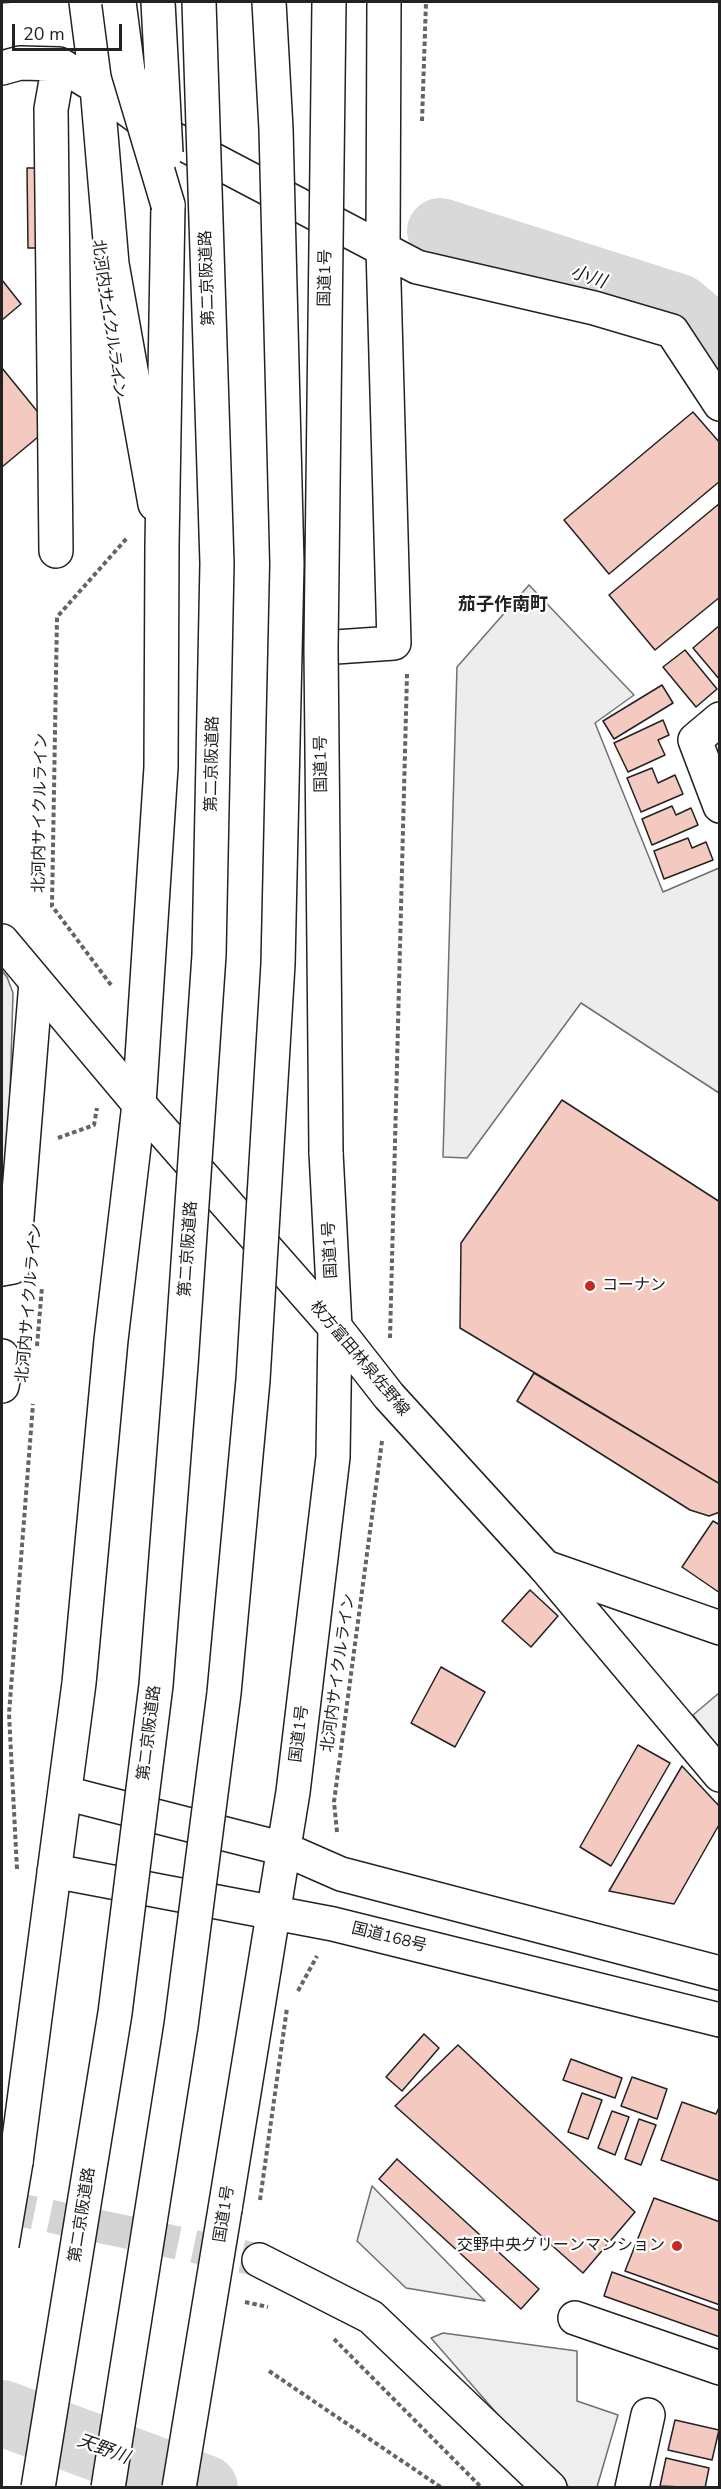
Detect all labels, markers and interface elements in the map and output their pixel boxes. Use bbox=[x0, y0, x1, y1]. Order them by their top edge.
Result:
scale bar bbox=[15, 12, 124, 50]
text: 20 m bbox=[23, 22, 65, 46]
street label: 第二京阪道路 bbox=[197, 230, 219, 326]
street label: 北河内サイクルライン bbox=[87, 238, 129, 400]
street label: 国道1号 bbox=[316, 249, 336, 307]
water label: 小川 bbox=[568, 262, 608, 294]
district label: 茄子作南町 bbox=[458, 595, 548, 617]
street label: 第二京阪道路 bbox=[203, 716, 223, 812]
street label: 北河内サイクルライン bbox=[30, 733, 52, 893]
street label: 国道1号 bbox=[312, 735, 332, 793]
street label: 第二京阪道路 bbox=[176, 1200, 202, 1298]
street label: 国道1号 bbox=[320, 1221, 342, 1279]
street label: 北河内サイクルライン bbox=[13, 1222, 47, 1384]
place label: コーナン bbox=[602, 1276, 666, 1296]
marker: コーナン bbox=[583, 1279, 597, 1293]
street label: 枚方富田林泉佐野線 bbox=[305, 1298, 413, 1420]
street label: 北河内サイクルライン bbox=[318, 1592, 360, 1754]
street label: 第二京阪道路 bbox=[135, 1684, 165, 1782]
street label: 国道1号 bbox=[287, 1704, 313, 1764]
street label: 国道168号 bbox=[349, 1919, 429, 1957]
street label: 第二京阪道路 bbox=[66, 2166, 100, 2264]
street label: 国道1号 bbox=[211, 2184, 239, 2244]
place label: 交野中央グリーンマンション bbox=[457, 2236, 665, 2256]
marker: 交野中央グリーンマンション bbox=[670, 2239, 684, 2253]
water label: 天野川 bbox=[74, 2431, 132, 2469]

